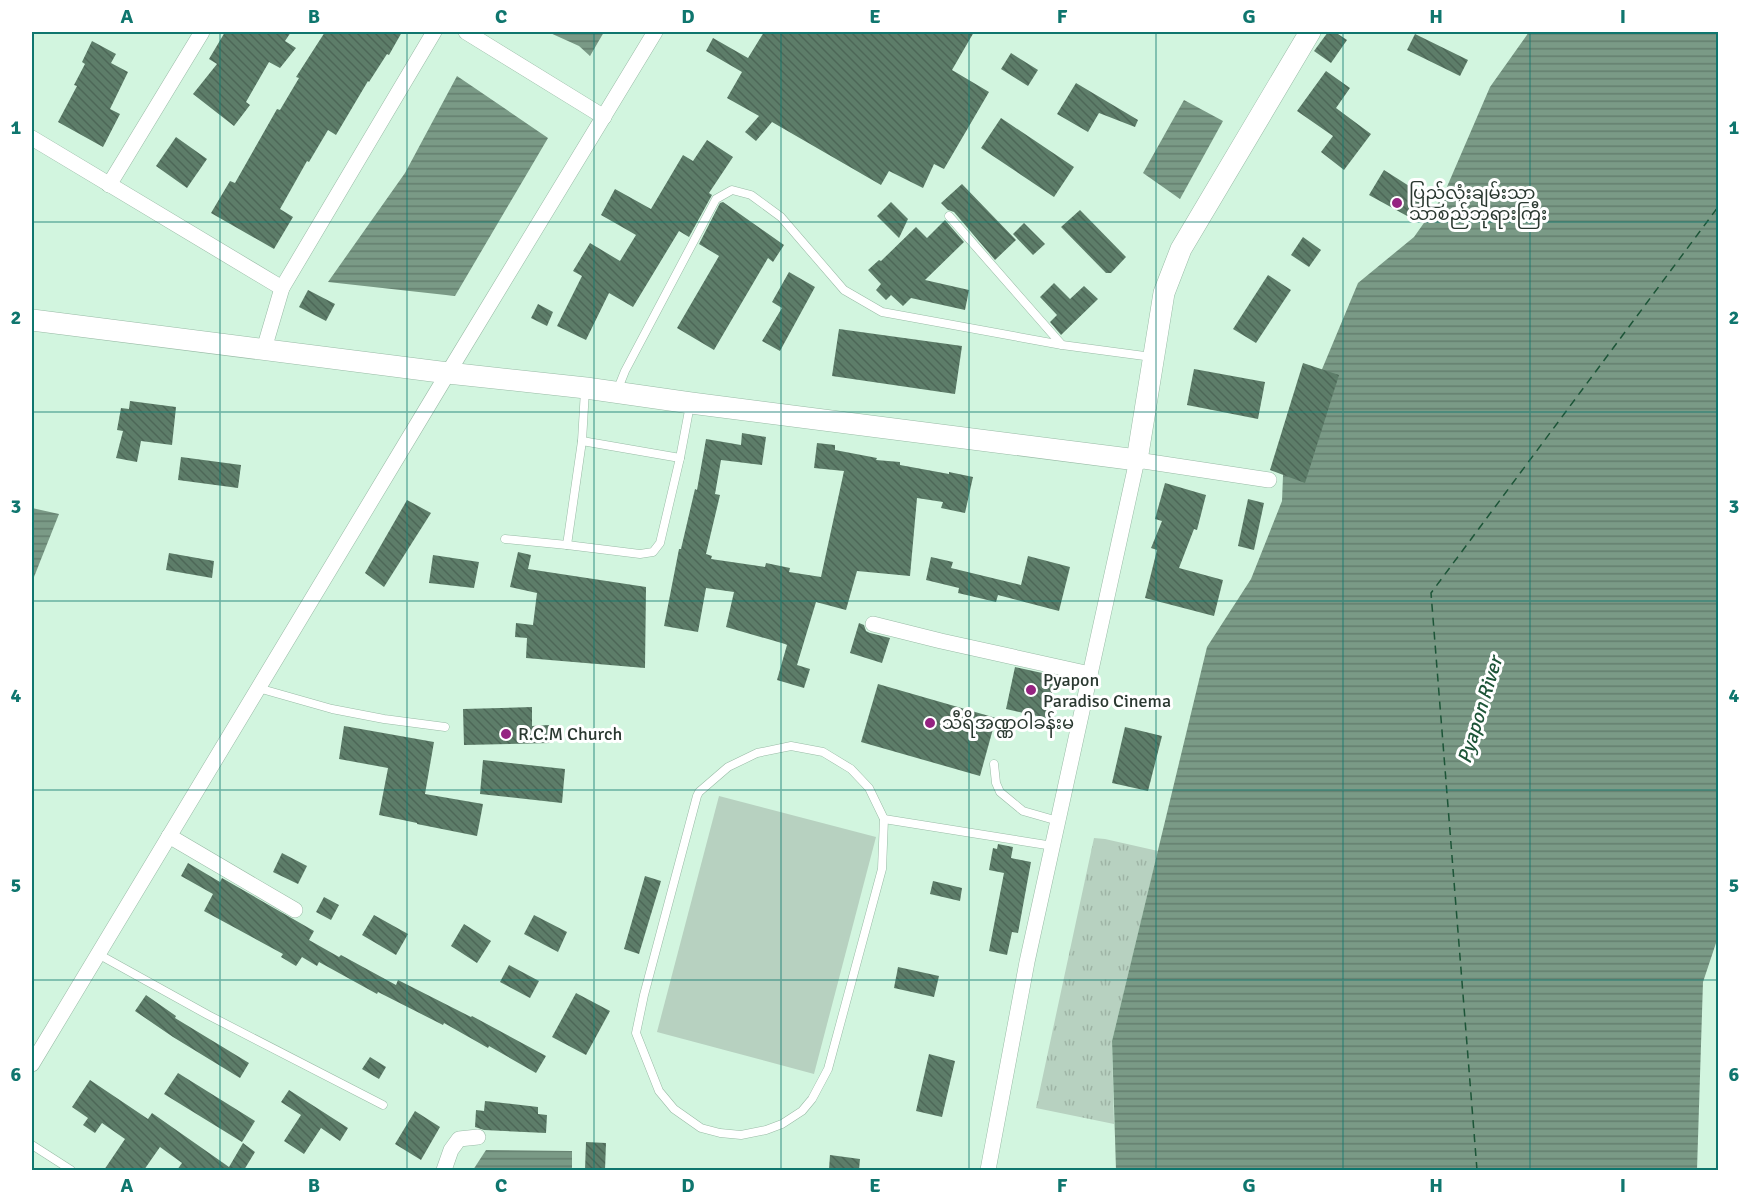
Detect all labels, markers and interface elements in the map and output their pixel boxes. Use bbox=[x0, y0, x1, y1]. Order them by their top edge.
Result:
text: A bbox=[121, 4, 134, 29]
text: B bbox=[308, 4, 320, 29]
text: C bbox=[495, 4, 507, 29]
text: D bbox=[681, 4, 695, 29]
text: E bbox=[869, 4, 881, 29]
text: F bbox=[1057, 4, 1068, 29]
text: G bbox=[1242, 4, 1256, 29]
text: H bbox=[1429, 4, 1443, 29]
text: I bbox=[1620, 4, 1626, 29]
text: 1 bbox=[11, 115, 22, 140]
text: 1 bbox=[1729, 115, 1740, 140]
place label: ပြည်လုံးချမ်းသာ သာစည်ဘုရားကြီး bbox=[1409, 180, 1547, 229]
marker: ပြည်လုံးချမ်းသာ သာစည်ဘုရားကြီး bbox=[1390, 196, 1404, 210]
text: 2 bbox=[11, 305, 21, 330]
text: 2 bbox=[1729, 305, 1739, 330]
text: 3 bbox=[11, 494, 21, 519]
text: 3 bbox=[1729, 494, 1739, 519]
water label: Pyapon River bbox=[1452, 651, 1509, 766]
place label: Pyapon Paradiso Cinema bbox=[1043, 669, 1171, 712]
text: 4 bbox=[11, 683, 22, 708]
marker: Pyapon Paradiso Cinema bbox=[1024, 683, 1038, 697]
text: 4 bbox=[1729, 683, 1740, 708]
place label: သီရိအဏ္ဏဝါခန်းမ bbox=[942, 709, 1074, 738]
marker: သီရိအဏ္ဏဝါခန်းမ bbox=[923, 716, 937, 730]
place label: R.C.M Church bbox=[518, 723, 622, 745]
marker: R.C.M Church bbox=[499, 727, 513, 741]
text: 5 bbox=[11, 873, 21, 898]
text: 5 bbox=[1729, 873, 1739, 898]
text: 6 bbox=[11, 1062, 22, 1087]
text: 6 bbox=[1729, 1062, 1740, 1087]
text: A bbox=[121, 1173, 134, 1198]
text: B bbox=[308, 1173, 320, 1198]
text: C bbox=[495, 1173, 507, 1198]
text: D bbox=[681, 1173, 695, 1198]
text: E bbox=[869, 1173, 881, 1198]
text: F bbox=[1057, 1173, 1068, 1198]
text: G bbox=[1242, 1173, 1256, 1198]
text: H bbox=[1429, 1173, 1443, 1198]
text: I bbox=[1620, 1173, 1626, 1198]

